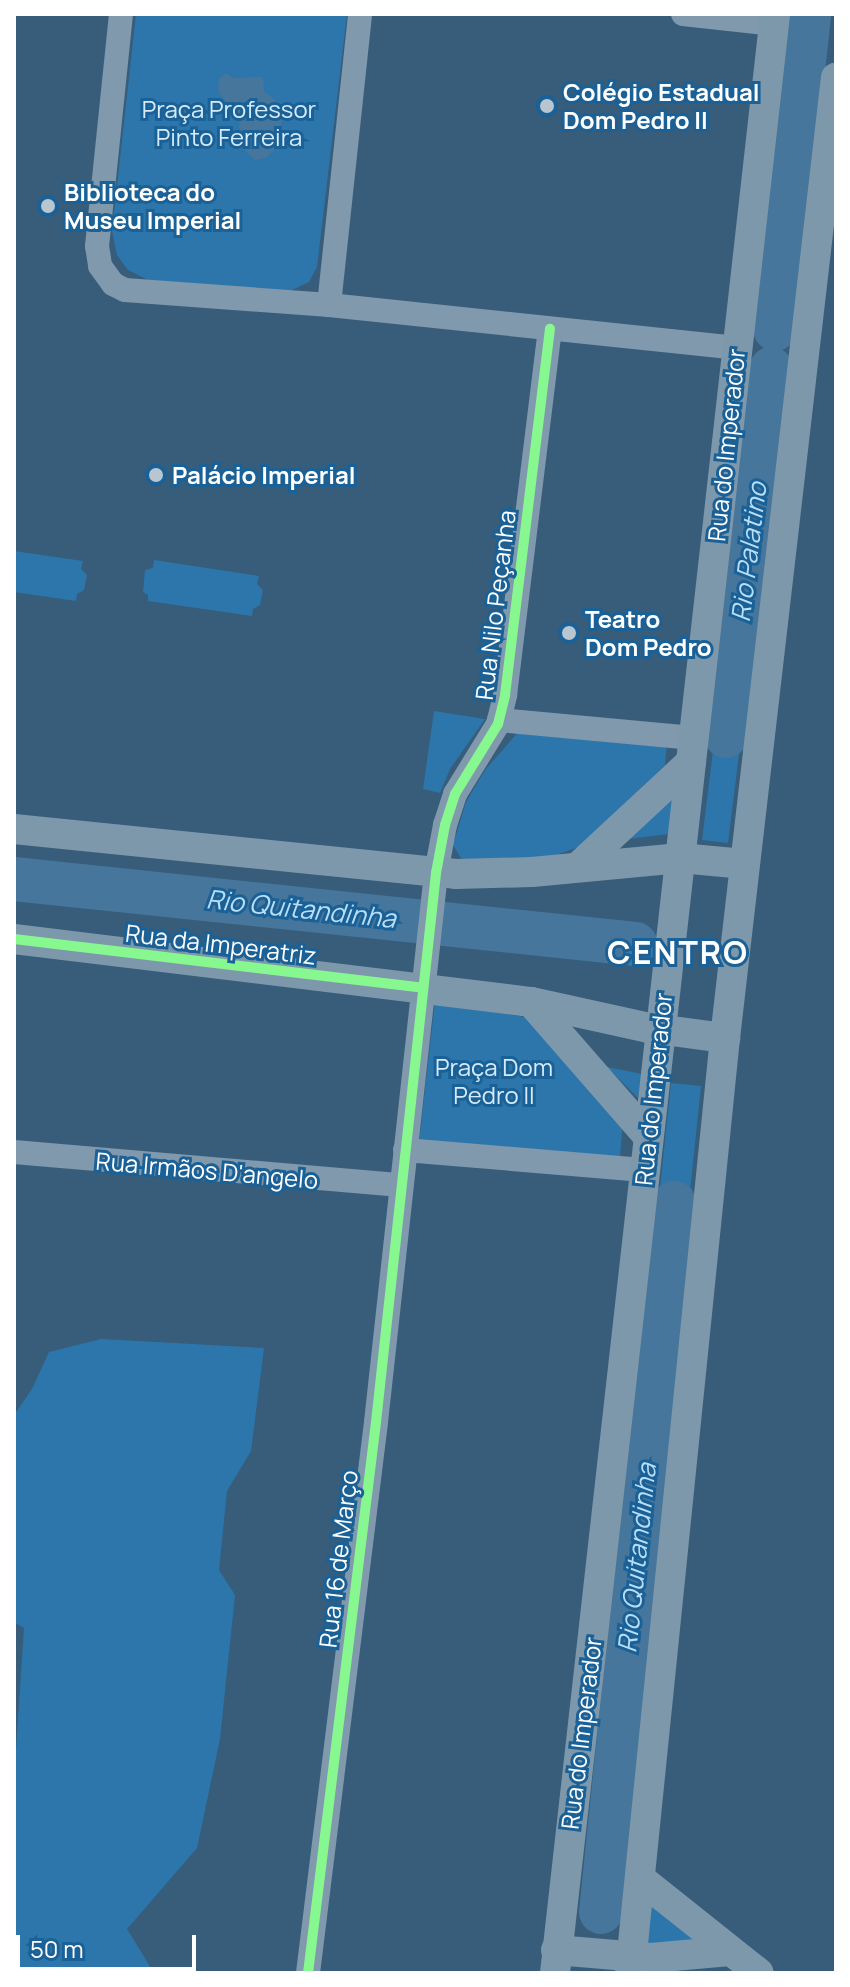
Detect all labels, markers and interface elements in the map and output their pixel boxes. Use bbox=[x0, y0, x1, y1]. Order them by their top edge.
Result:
place label: Colégio Estadual Dom Pedro II bbox=[563, 78, 760, 134]
park label: Praça Professor Pinto Ferreira bbox=[142, 95, 316, 151]
marker: Colégio Estadual Dom Pedro II bbox=[538, 97, 556, 115]
place label: Biblioteca do Museu Imperial bbox=[64, 178, 241, 234]
marker: Biblioteca do Museu Imperial bbox=[39, 197, 57, 215]
street label: Rua do Imperador bbox=[702, 347, 750, 543]
place label: Palácio Imperial bbox=[172, 461, 356, 489]
marker: Palácio Imperial bbox=[147, 466, 165, 484]
water label: Rio Palatino bbox=[725, 480, 773, 624]
street label: Rua Nilo Peçanha bbox=[469, 508, 521, 702]
place label: Teatro Dom Pedro bbox=[585, 605, 712, 661]
marker: Teatro Dom Pedro bbox=[560, 624, 578, 642]
water label: Rio Quitandinha bbox=[205, 884, 397, 934]
street label: Rua da Imperatriz bbox=[124, 918, 318, 970]
district label: CENTRO bbox=[607, 933, 749, 971]
street label: Rua do Imperador bbox=[629, 991, 677, 1187]
park label: Praça Dom Pedro II bbox=[435, 1053, 553, 1109]
street label: Rua Irmãos D'angelo bbox=[95, 1146, 319, 1194]
water label: Rio Quitandinha bbox=[612, 1462, 662, 1654]
street label: Rua 16 de Março bbox=[313, 1469, 363, 1649]
street label: Rua do Imperador bbox=[555, 1635, 607, 1831]
scale bar bbox=[20, 1919, 200, 1969]
text: 50 m bbox=[30, 1932, 84, 1965]

